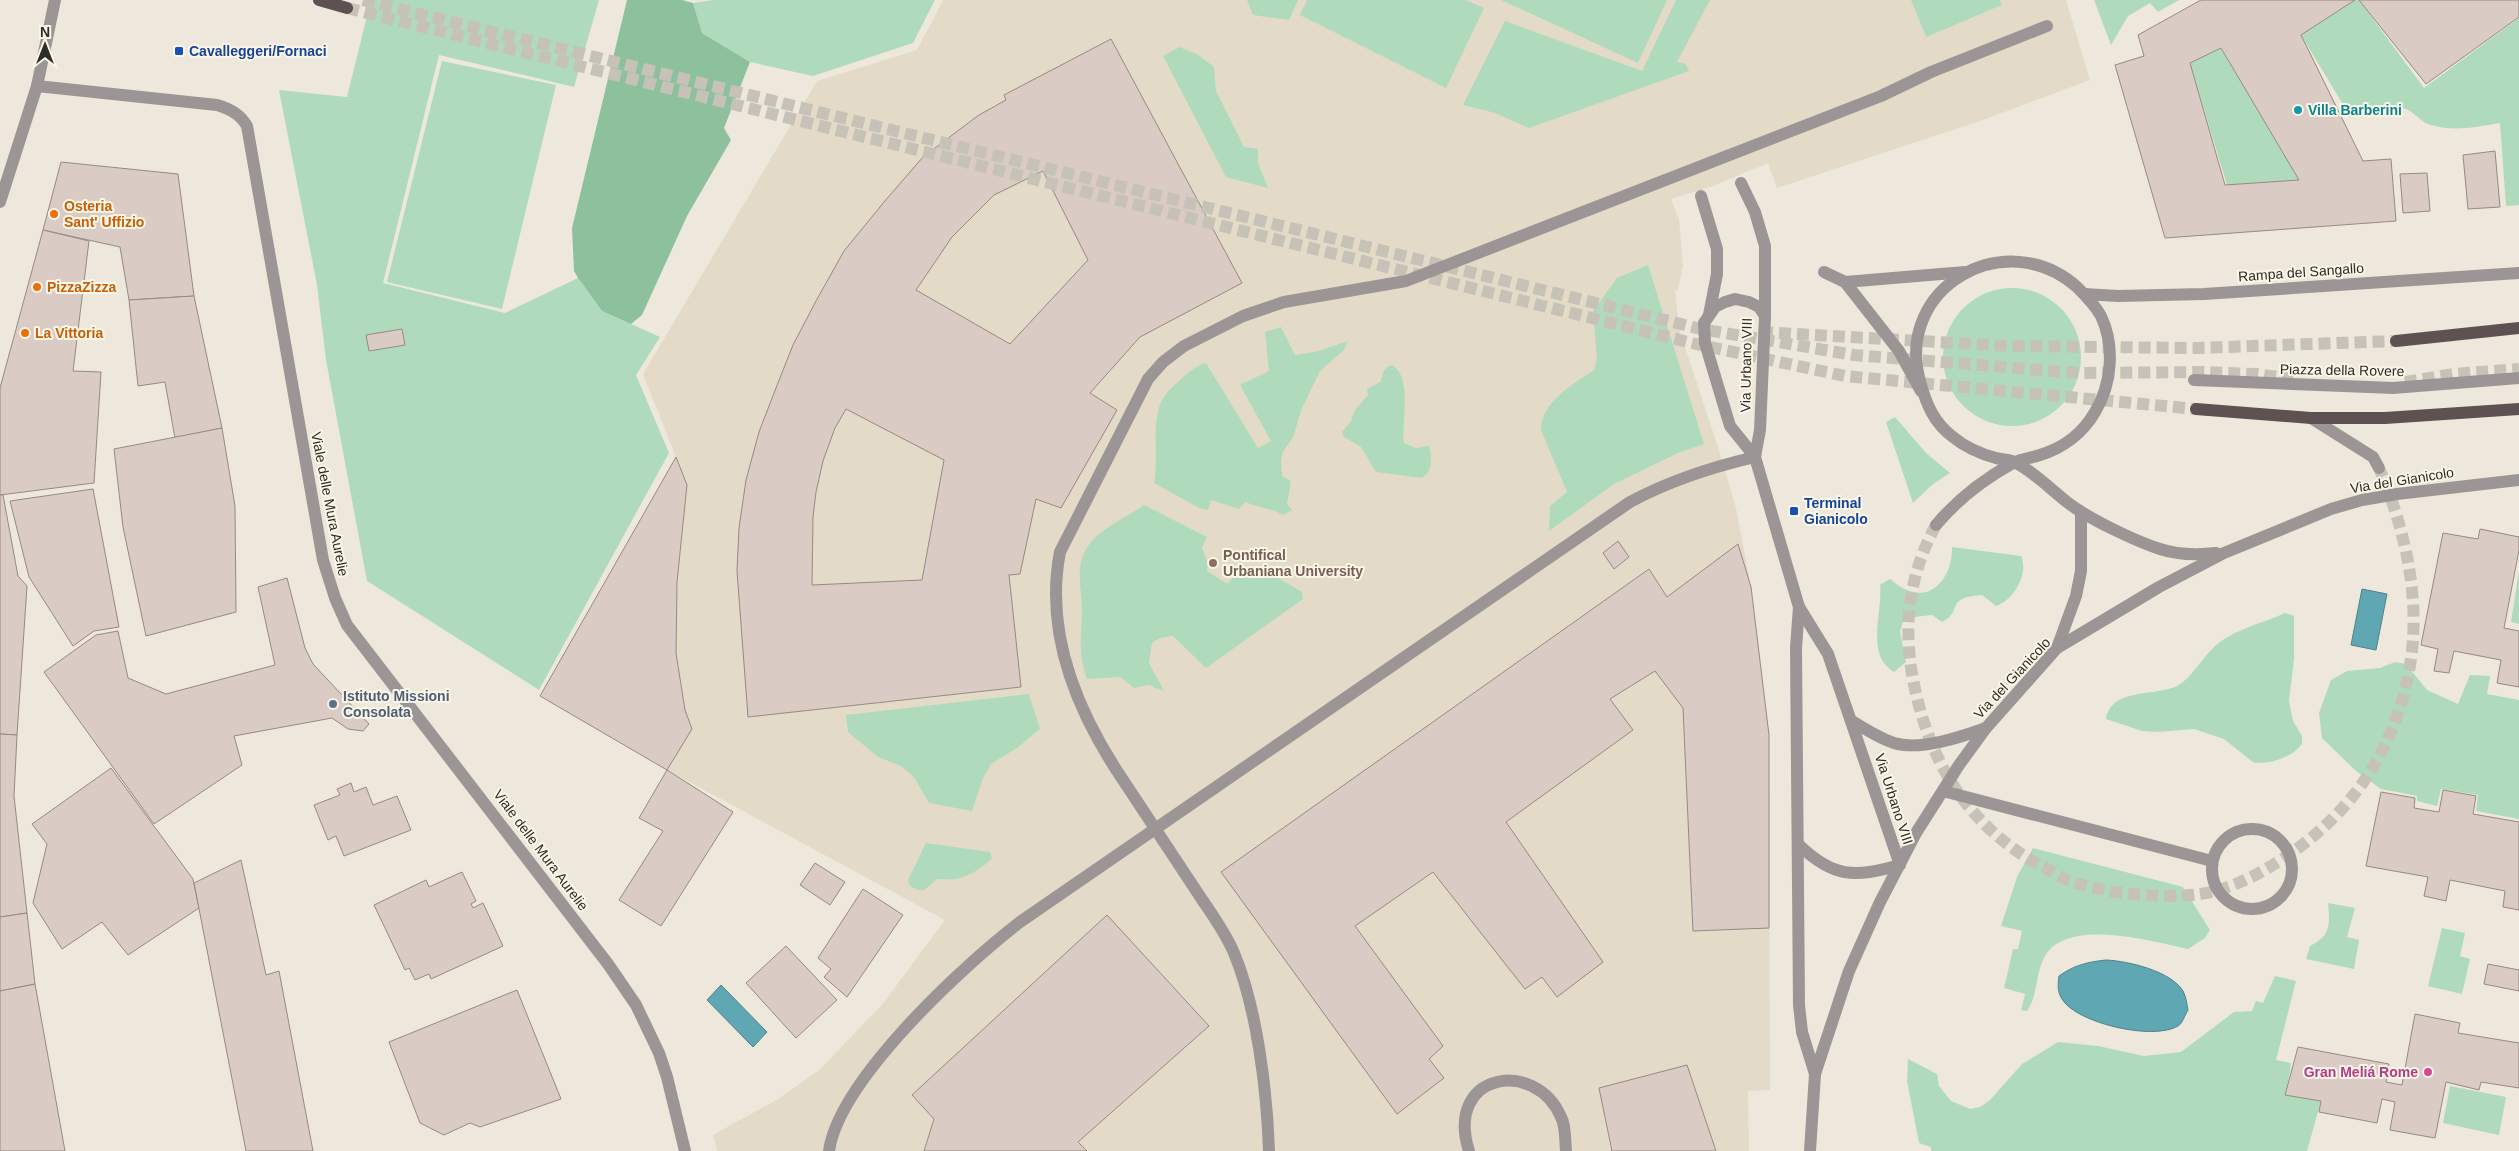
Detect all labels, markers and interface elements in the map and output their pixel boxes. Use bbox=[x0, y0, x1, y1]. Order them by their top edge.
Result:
north arrow bbox=[20, 20, 70, 70]
text: N bbox=[40, 24, 50, 40]
place label: Cavalleggeri/Fornaci bbox=[189, 43, 327, 59]
marker: Cavalleggeri/Fornaci bbox=[173, 45, 185, 57]
place label: Villa Barberini bbox=[2308, 102, 2402, 118]
marker: Villa Barberini bbox=[2292, 104, 2304, 116]
place label: Osteria Sant' Uffizio bbox=[64, 198, 144, 230]
marker: Osteria Sant' Uffizio bbox=[48, 208, 60, 220]
street label: Rampa del Sangallo bbox=[2238, 260, 2365, 284]
place label: PizzaZizza bbox=[47, 279, 116, 295]
marker: PizzaZizza bbox=[31, 281, 43, 293]
street label: Via Urbano VIII bbox=[1737, 318, 1755, 412]
place label: La Vittoria bbox=[35, 325, 103, 341]
marker: La Vittoria bbox=[19, 327, 31, 339]
street label: Piazza della Rovere bbox=[2280, 361, 2405, 379]
street label: Viale delle Mura Aurelie bbox=[308, 430, 352, 578]
street label: Via del Gianicolo bbox=[2349, 464, 2455, 496]
place label: Terminal Gianicolo bbox=[1804, 495, 1868, 527]
marker: Terminal Gianicolo bbox=[1788, 505, 1800, 517]
place label: Pontifical Urbaniana University bbox=[1223, 547, 1363, 579]
marker: Pontifical Urbaniana University bbox=[1207, 557, 1219, 569]
street label: Via del Gianicolo bbox=[1970, 634, 2054, 722]
place label: Istituto Missioni Consolata bbox=[343, 688, 450, 720]
marker: Istituto Missioni Consolata bbox=[327, 698, 339, 710]
street label: Via Urbano VIII bbox=[1872, 752, 1916, 846]
street label: Viale delle Mura Aurelie bbox=[490, 787, 592, 914]
place label: Gran Meliá Rome bbox=[2304, 1064, 2418, 1080]
marker: Gran Meliá Rome bbox=[2422, 1066, 2434, 1078]

